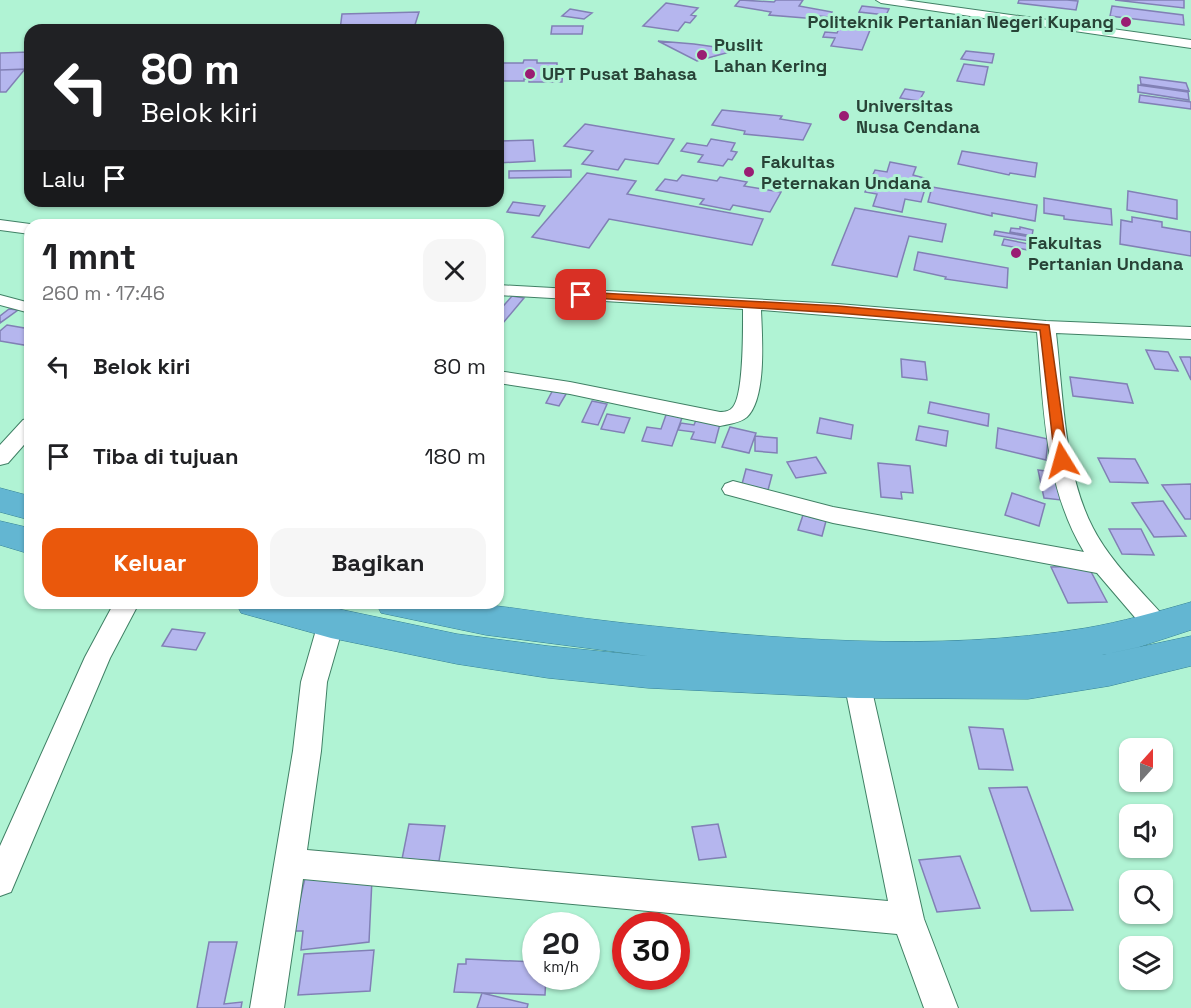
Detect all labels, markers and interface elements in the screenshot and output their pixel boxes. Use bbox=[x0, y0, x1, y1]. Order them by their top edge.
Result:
place label: Politeknik Pertanian Negeri Kupang bbox=[808, 10, 1114, 33]
marker: Politeknik Pertanian Negeri Kupang bbox=[1119, 15, 1133, 29]
place label: Puslit Lahan Kering bbox=[714, 33, 827, 77]
text: 80 m bbox=[141, 43, 240, 96]
icon: left bbox=[42, 48, 120, 126]
marker: Puslit Lahan Kering bbox=[695, 48, 709, 62]
place label: UPT Pusat Bahasa bbox=[542, 62, 698, 85]
marker: UPT Pusat Bahasa bbox=[523, 67, 537, 81]
place label: Universitas Nusa Cendana bbox=[856, 94, 981, 138]
text: Belok kiri bbox=[141, 95, 258, 130]
marker: Universitas Nusa Cendana bbox=[837, 109, 851, 123]
place label: Fakultas Peternakan Undana bbox=[761, 150, 932, 194]
icon: arrive bbox=[98, 162, 131, 195]
text: Lalu bbox=[42, 165, 86, 193]
marker: Fakultas Peternakan Undana bbox=[742, 165, 756, 179]
place label: Fakultas Pertanian Undana bbox=[1028, 231, 1184, 275]
text: 1 mnt bbox=[42, 234, 136, 280]
button: close bbox=[423, 239, 486, 302]
marker: Fakultas Pertanian Undana bbox=[1009, 246, 1023, 260]
pin bbox=[555, 269, 606, 320]
icon: arrive bbox=[564, 278, 597, 311]
text: 260 m · 17:46 bbox=[42, 280, 165, 306]
icon: left bbox=[42, 350, 75, 383]
text: Belok kiri bbox=[93, 352, 190, 380]
text: 80 m bbox=[434, 352, 486, 380]
position arrow bbox=[1030, 428, 1094, 492]
icon: arrive bbox=[42, 440, 75, 473]
text: Tiba di tujuan bbox=[93, 442, 239, 470]
text: 180 m bbox=[424, 442, 486, 470]
button: Keluar bbox=[42, 528, 258, 597]
button: Bagikan bbox=[270, 528, 486, 597]
north arrow bbox=[1119, 738, 1173, 792]
map controls bbox=[1119, 738, 1173, 990]
button: sound bbox=[1119, 804, 1173, 858]
button: search bbox=[1119, 870, 1173, 924]
speed limit sign: 30 bbox=[612, 912, 690, 990]
text: 20 bbox=[542, 924, 580, 963]
button: layers bbox=[1119, 936, 1173, 990]
text: km/h bbox=[543, 957, 579, 976]

